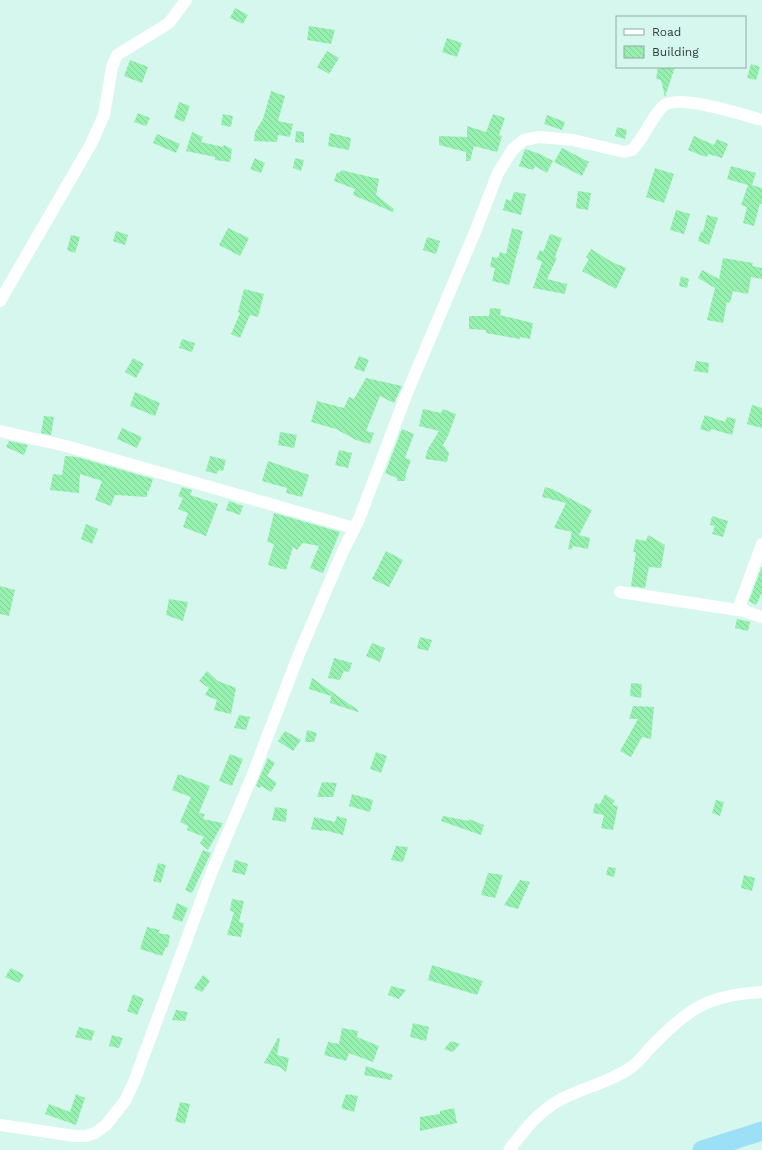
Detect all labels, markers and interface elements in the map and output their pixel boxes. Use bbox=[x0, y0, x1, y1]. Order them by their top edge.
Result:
legend bbox=[616, 16, 746, 68]
text: Road bbox=[652, 25, 681, 39]
text: Building bbox=[652, 45, 699, 59]

